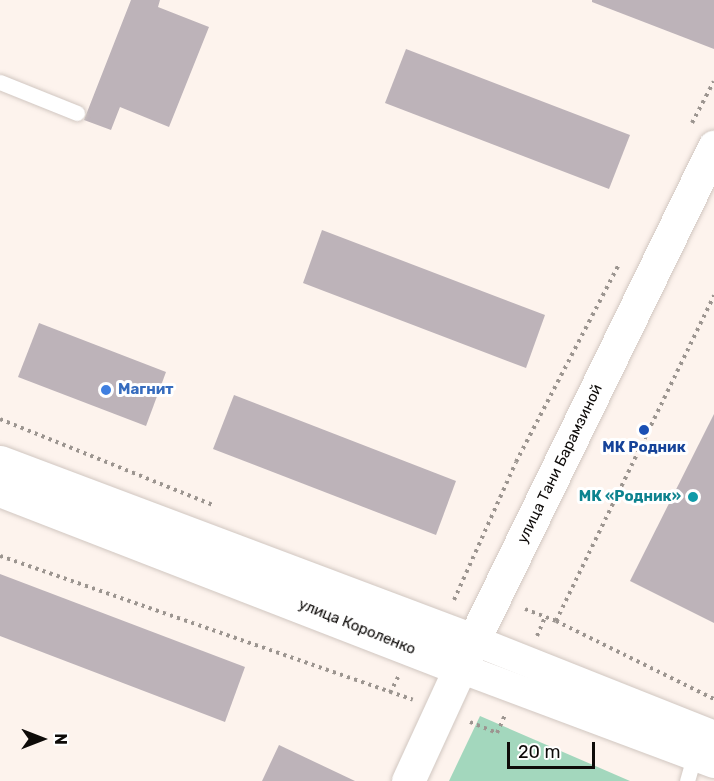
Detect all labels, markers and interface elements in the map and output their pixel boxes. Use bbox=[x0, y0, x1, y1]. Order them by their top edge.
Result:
place label: Магнит bbox=[118, 381, 174, 399]
street label: улица Тани Барамзиной bbox=[514, 382, 606, 546]
marker: Магнит bbox=[99, 383, 113, 397]
marker: МК Родник bbox=[637, 423, 651, 437]
place label: МК Родник bbox=[602, 439, 686, 457]
place label: МК «Родник» bbox=[579, 488, 681, 506]
marker: МК «Родник» bbox=[686, 490, 700, 504]
street label: улица Короленко bbox=[296, 595, 418, 659]
north arrow bbox=[12, 709, 72, 769]
scale bar bbox=[510, 730, 598, 768]
text: N bbox=[51, 733, 70, 745]
text: 20 m bbox=[518, 741, 560, 763]

